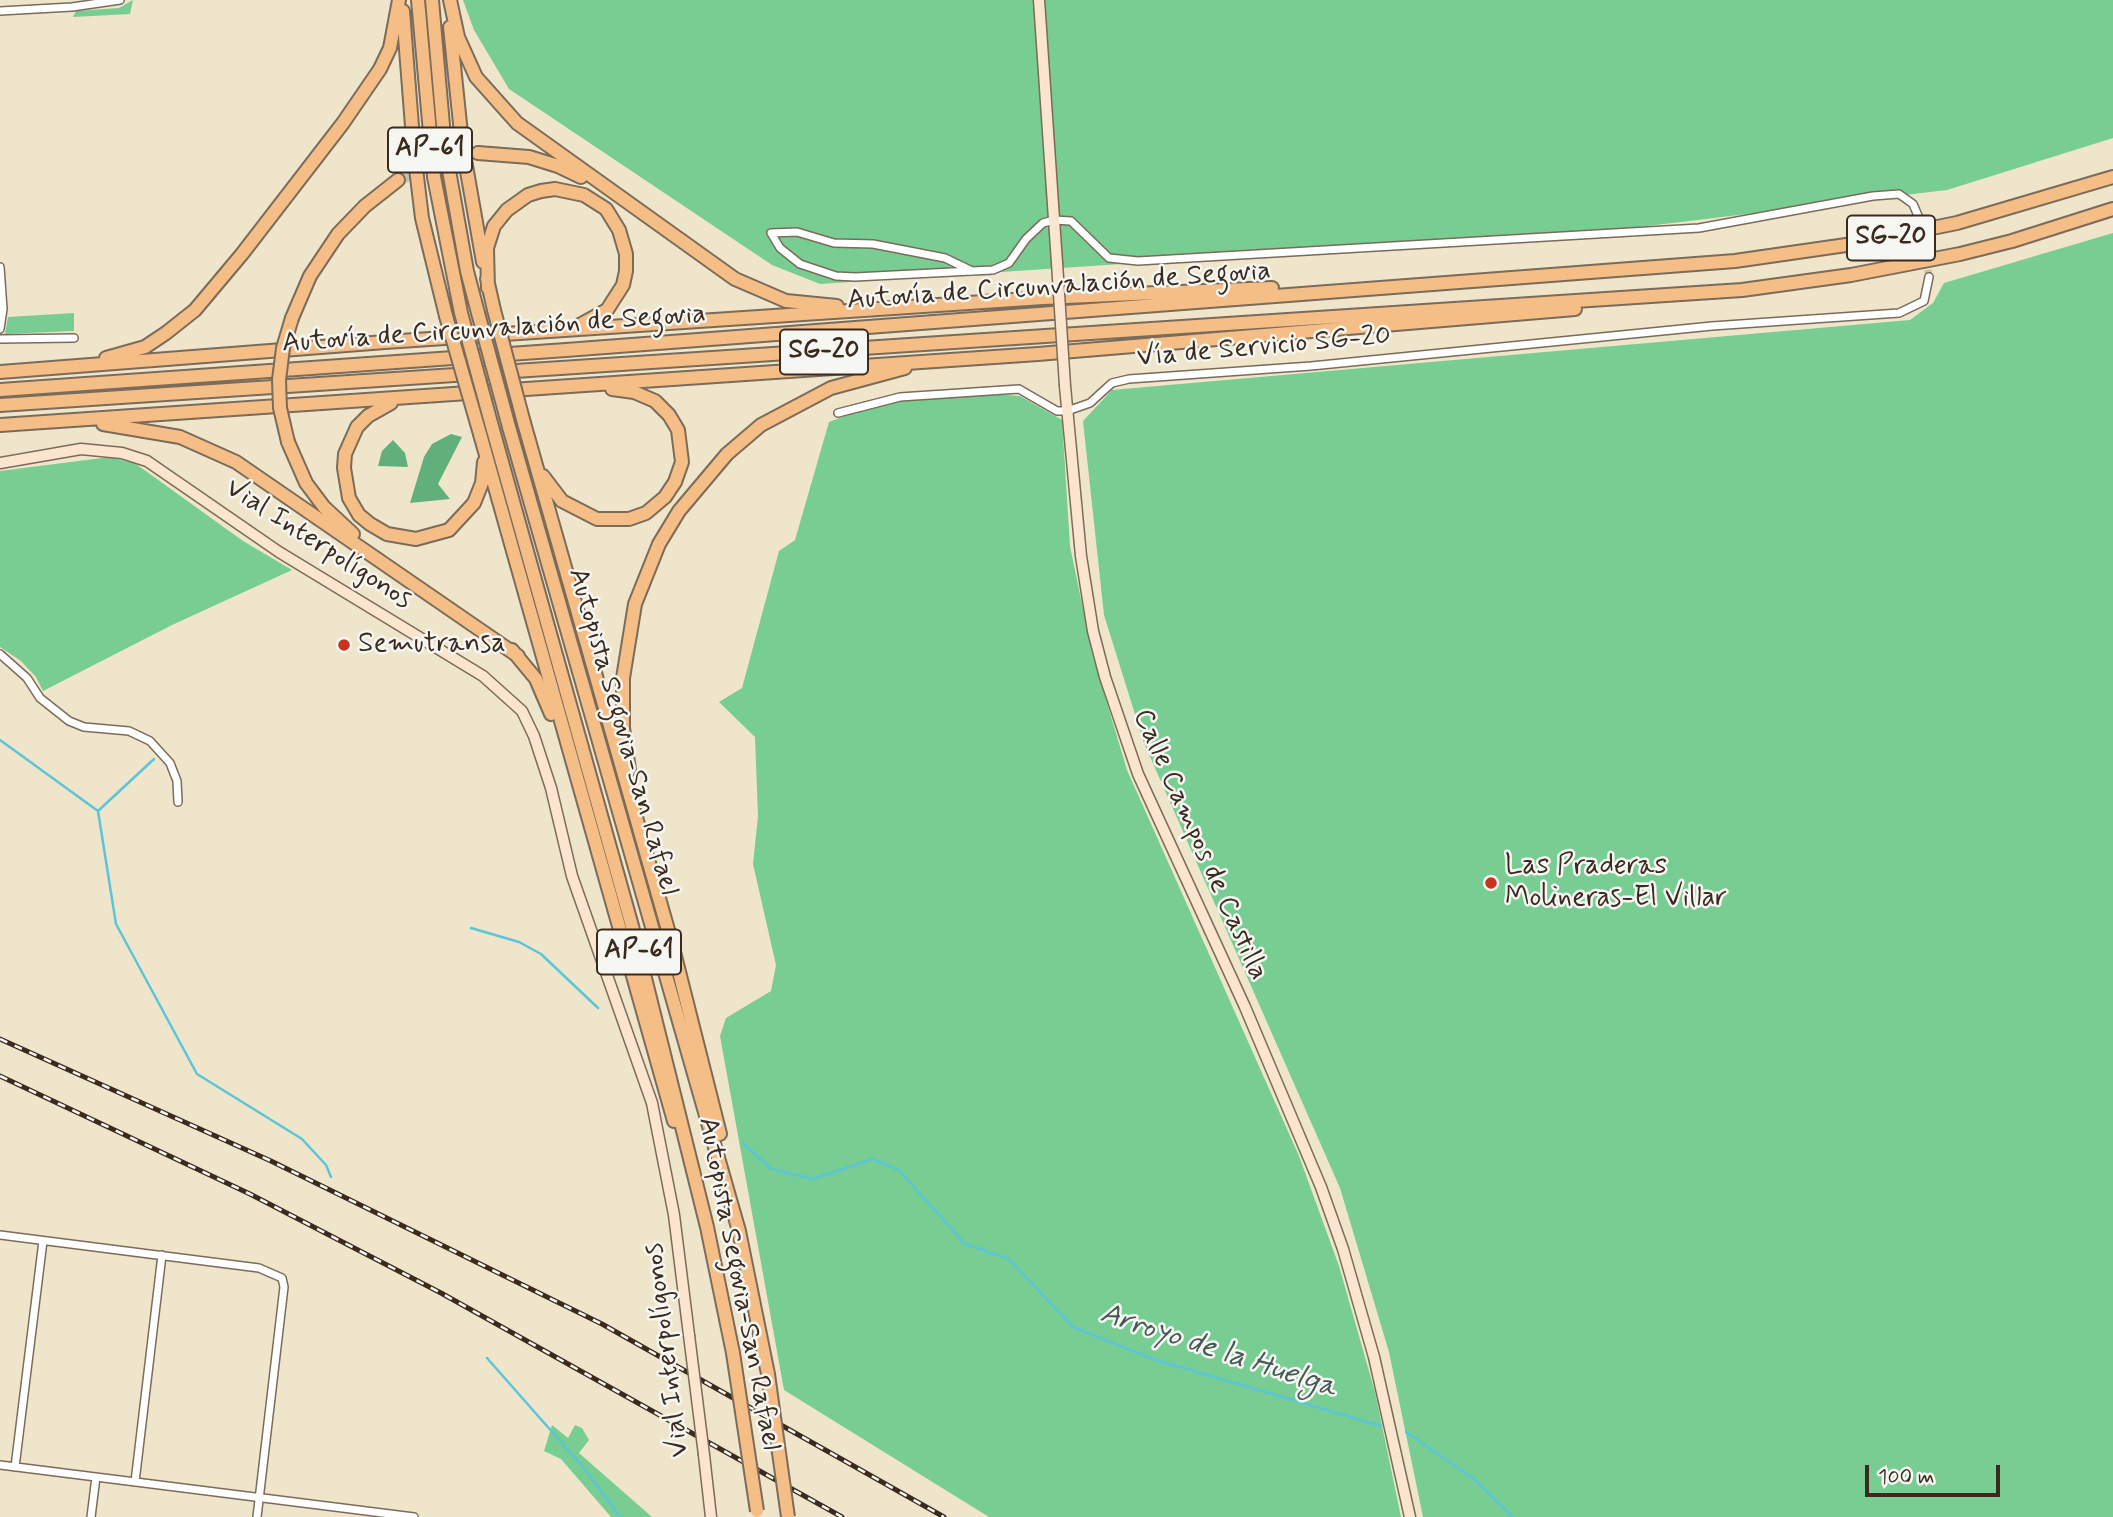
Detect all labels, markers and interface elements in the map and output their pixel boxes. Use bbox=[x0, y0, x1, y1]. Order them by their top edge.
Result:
road number: AP-61 bbox=[388, 127, 472, 172]
road number: SG-20 bbox=[1847, 216, 1935, 260]
street label: Autovía de Circunvalación de Segovia bbox=[846, 255, 1272, 319]
street label: Autovía de Circunvalación de Segovia bbox=[281, 298, 707, 362]
street label: Vía de Servicio SG-20 bbox=[1136, 320, 1392, 376]
road number: SG-20 bbox=[780, 330, 868, 374]
street label: Vial Interpolígonos bbox=[218, 472, 418, 618]
street label: Autopista Segovia-San Rafael bbox=[559, 565, 685, 899]
place label: Semutransa bbox=[358, 628, 506, 662]
marker: Semutransa bbox=[336, 637, 352, 653]
street label: Calle Campos de Castilla bbox=[1124, 704, 1274, 986]
place label: Las Praderas Molineras-El Villar bbox=[1505, 850, 1727, 916]
marker: Las Praderas Molineras-El Villar bbox=[1483, 875, 1499, 891]
road number: AP-61 bbox=[597, 930, 681, 974]
street label: Autopista Segovia-San Rafael bbox=[689, 1115, 787, 1453]
street label: Vial Interpolígonos bbox=[638, 1241, 698, 1459]
water label: Arroyo de la Huelga bbox=[1095, 1297, 1341, 1407]
scale bar bbox=[1868, 1450, 2003, 1494]
text: 100 m bbox=[1878, 1463, 1934, 1491]

